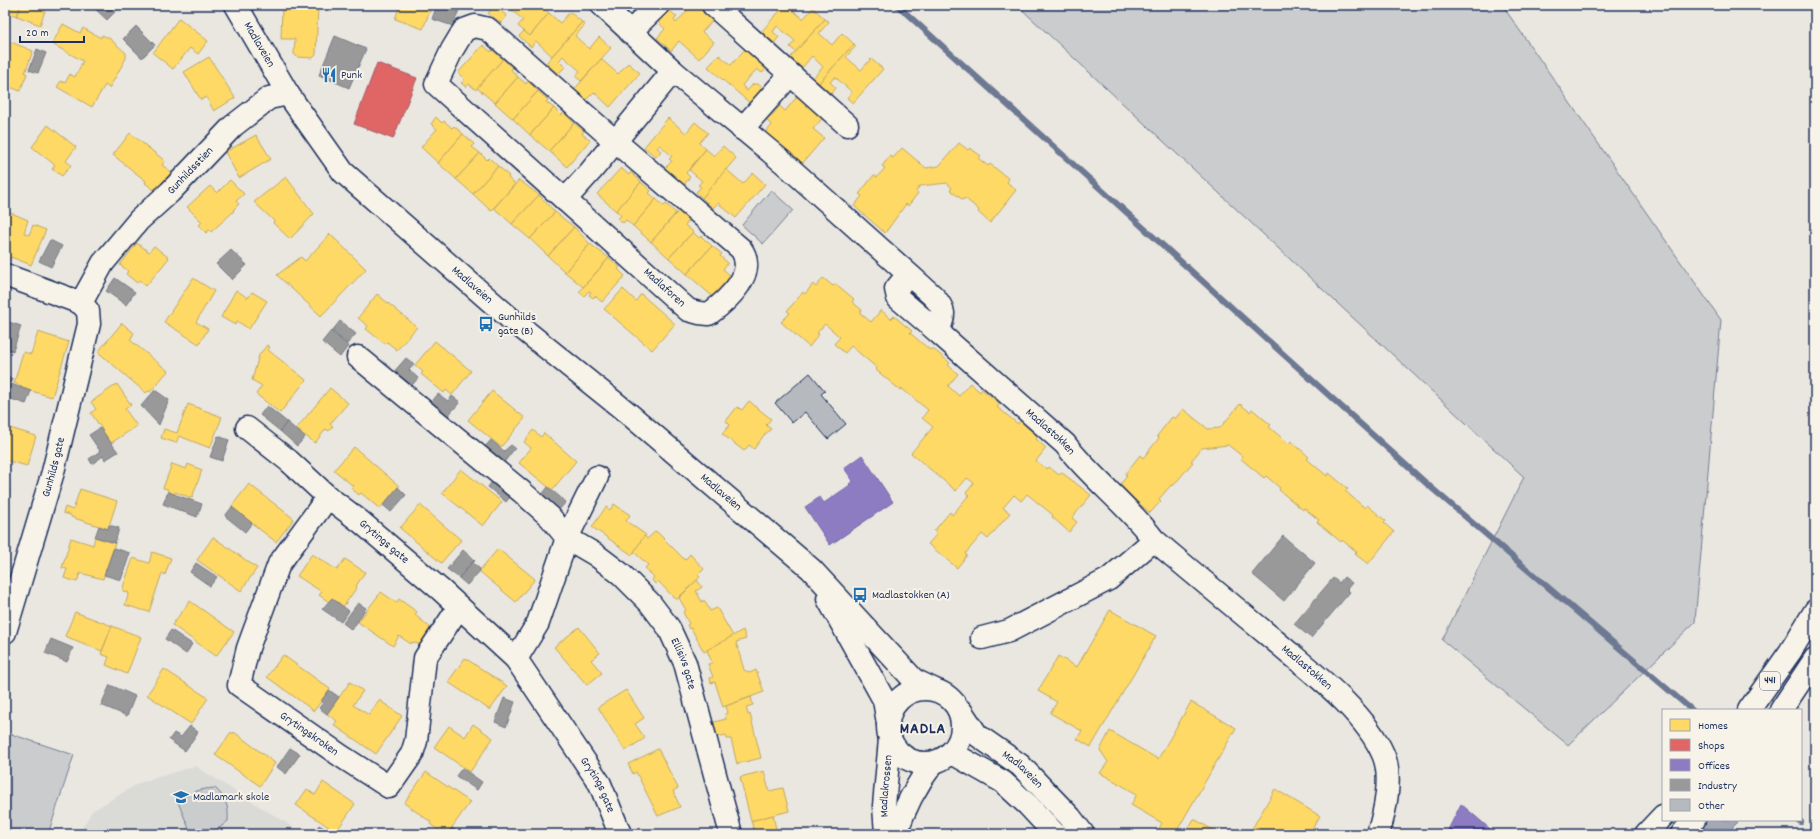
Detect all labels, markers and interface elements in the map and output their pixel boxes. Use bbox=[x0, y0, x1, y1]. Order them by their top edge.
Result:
scale bar bbox=[20, 18, 84, 44]
street label: Madlaveien bbox=[239, 19, 279, 71]
text: 20 m bbox=[26, 25, 49, 42]
restaurant icon: Punk bbox=[320, 66, 338, 84]
place label: Punk bbox=[341, 67, 362, 84]
street label: Gunhildsstien bbox=[163, 143, 218, 198]
street label: Madlaveien bbox=[448, 262, 497, 308]
street label: Madlaforen bbox=[639, 264, 689, 312]
place label: Gunhilds gate (B) bbox=[498, 309, 536, 340]
bus stop icon: Gunhilds gate (B) bbox=[477, 315, 495, 333]
street label: Madlastokken bbox=[1022, 404, 1079, 459]
street label: Gunhilds gate bbox=[37, 435, 70, 499]
street label: Madlaveien bbox=[696, 470, 746, 515]
street label: Grytings gate bbox=[355, 515, 413, 568]
bus stop icon: Madlastokken (A) bbox=[851, 586, 869, 604]
place label: Madlastokken (A) bbox=[872, 587, 950, 604]
street label: Ellisivs gate bbox=[666, 635, 700, 691]
street label: Madlastokken bbox=[1277, 641, 1336, 694]
road number: 441 bbox=[1760, 672, 1780, 690]
street label: Grytingskroken bbox=[276, 707, 342, 761]
legend bbox=[1662, 709, 1802, 821]
district label: MADLA bbox=[900, 718, 946, 741]
text: Homes bbox=[1698, 718, 1728, 735]
text: Shops bbox=[1698, 738, 1725, 755]
street label: Madlaveien bbox=[998, 746, 1047, 793]
street label: Grytings gate bbox=[576, 753, 619, 815]
street label: Madlakrossen bbox=[875, 754, 897, 818]
text: Offices bbox=[1698, 758, 1730, 775]
text: Industry bbox=[1698, 778, 1738, 795]
school or university icon: Madlamark skole bbox=[172, 788, 190, 806]
place label: Madlamark skole bbox=[193, 789, 269, 806]
text: Other bbox=[1698, 798, 1725, 815]

